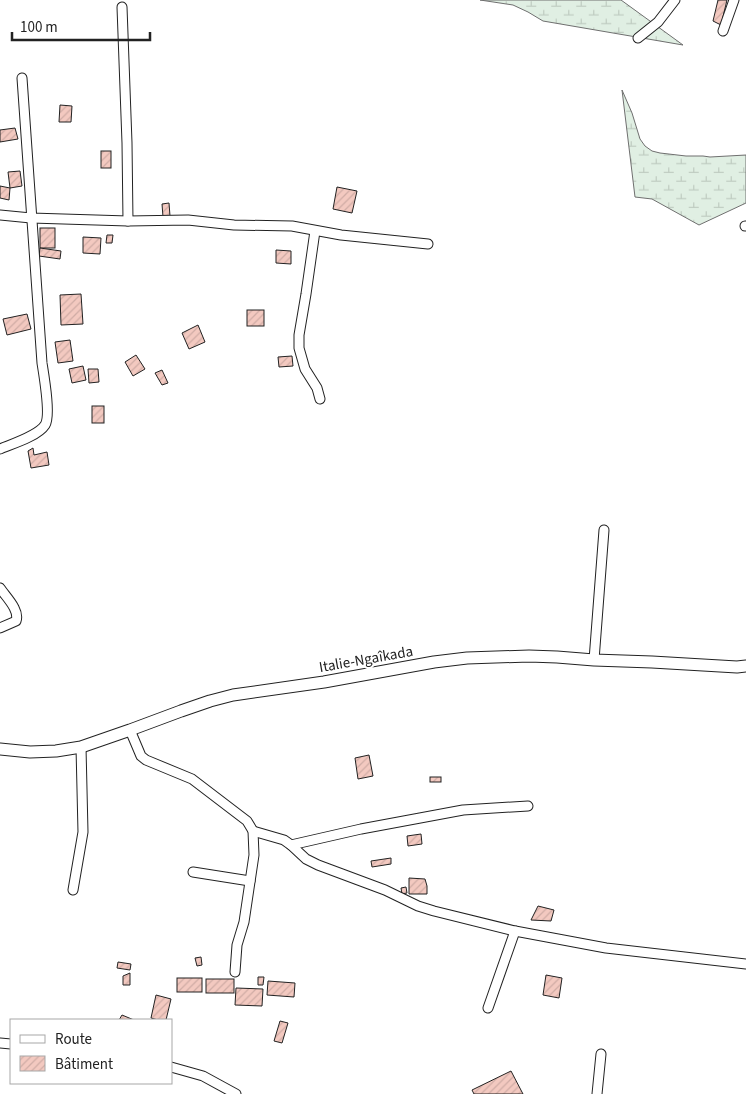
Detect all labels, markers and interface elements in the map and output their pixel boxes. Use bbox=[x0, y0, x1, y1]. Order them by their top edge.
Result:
scale bar bbox=[12, 10, 150, 42]
text: 100 m bbox=[20, 17, 58, 38]
street label: Italie-Ngaîkada bbox=[317, 641, 415, 678]
legend bbox=[10, 1019, 172, 1084]
text: Route bbox=[55, 1029, 92, 1050]
text: Bâtiment bbox=[55, 1054, 113, 1075]

